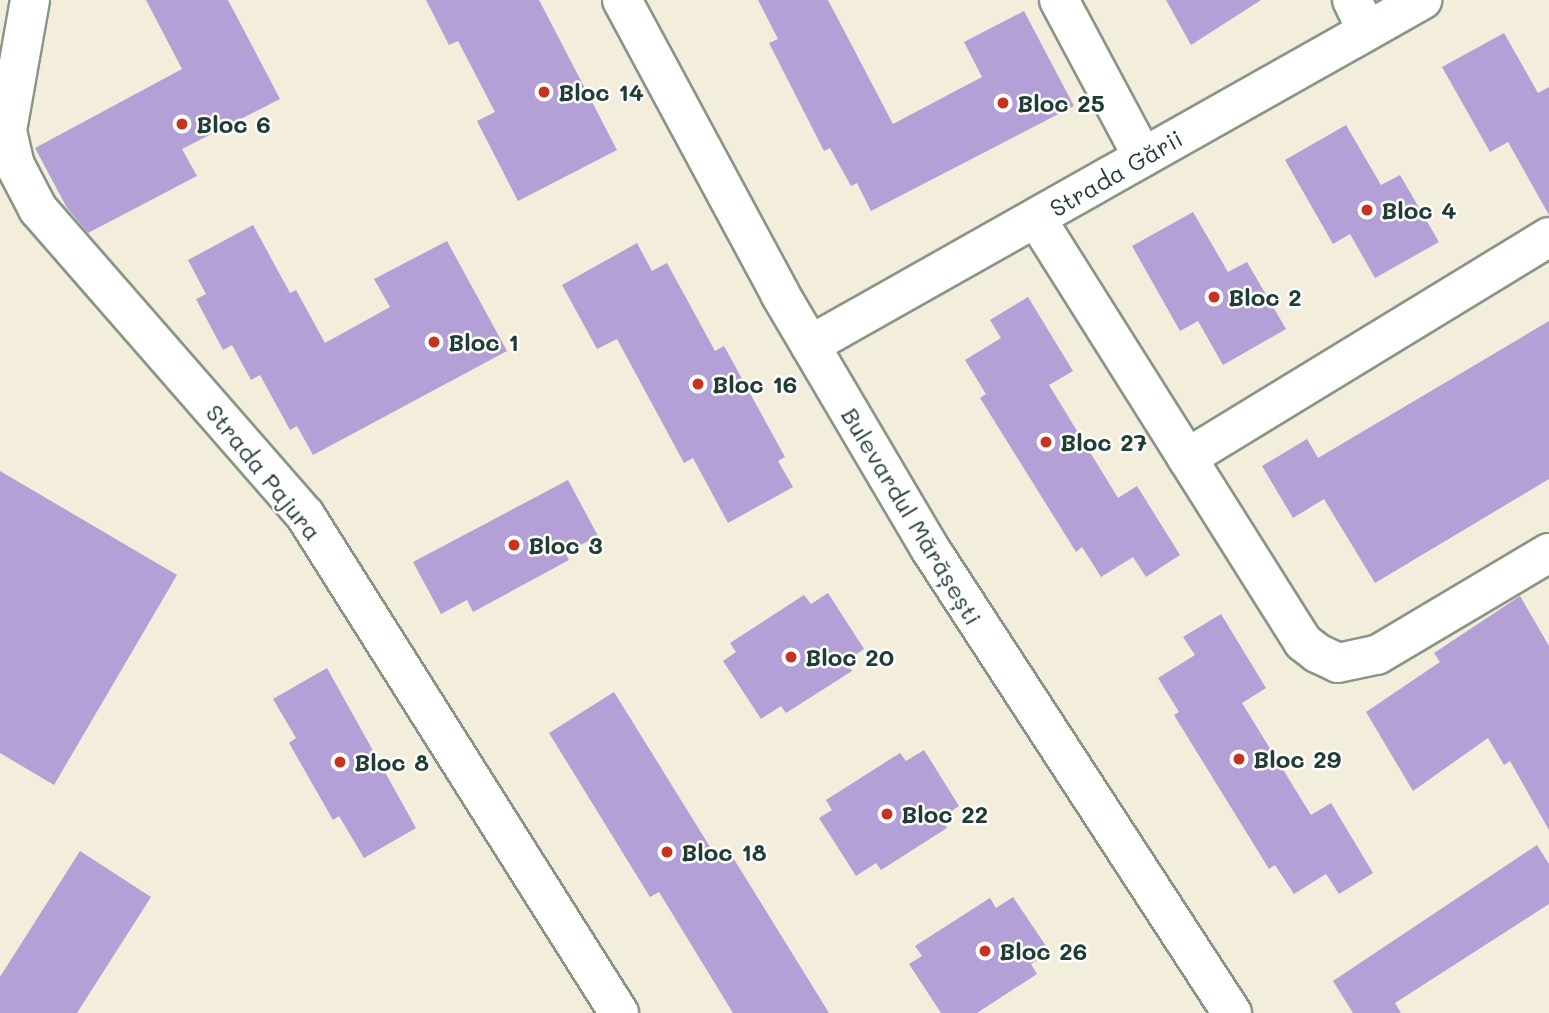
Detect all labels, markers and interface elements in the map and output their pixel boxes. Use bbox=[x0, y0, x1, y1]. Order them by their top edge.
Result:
place label: Bloc 14 bbox=[558, 78, 644, 106]
marker: Bloc 14 bbox=[536, 84, 552, 100]
place label: Bloc 25 bbox=[1017, 89, 1105, 117]
marker: Bloc 25 bbox=[995, 95, 1011, 111]
place label: Bloc 6 bbox=[196, 110, 271, 138]
marker: Bloc 6 bbox=[174, 116, 190, 132]
street label: Strada Gării bbox=[1045, 123, 1187, 223]
place label: Bloc 4 bbox=[1381, 196, 1456, 224]
marker: Bloc 4 bbox=[1359, 202, 1375, 218]
place label: Bloc 2 bbox=[1228, 283, 1302, 311]
marker: Bloc 2 bbox=[1206, 289, 1222, 305]
place label: Bloc 1 bbox=[448, 328, 519, 356]
marker: Bloc 1 bbox=[426, 334, 442, 350]
place label: Bloc 16 bbox=[712, 370, 797, 398]
marker: Bloc 16 bbox=[690, 376, 706, 392]
street label: Strada Pajura bbox=[200, 398, 328, 546]
street label: Bulevardul Mărășești bbox=[836, 402, 988, 630]
place label: Bloc 27 bbox=[1060, 428, 1147, 456]
marker: Bloc 27 bbox=[1038, 434, 1054, 450]
place label: Bloc 3 bbox=[528, 531, 603, 559]
marker: Bloc 3 bbox=[506, 537, 522, 553]
place label: Bloc 20 bbox=[805, 643, 894, 671]
marker: Bloc 20 bbox=[783, 649, 799, 665]
place label: Bloc 29 bbox=[1253, 745, 1341, 773]
place label: Bloc 8 bbox=[354, 748, 429, 776]
marker: Bloc 29 bbox=[1231, 751, 1247, 767]
marker: Bloc 8 bbox=[332, 754, 348, 770]
place label: Bloc 22 bbox=[901, 800, 988, 828]
marker: Bloc 22 bbox=[879, 806, 895, 822]
place label: Bloc 18 bbox=[681, 838, 767, 866]
marker: Bloc 18 bbox=[659, 844, 675, 860]
place label: Bloc 26 bbox=[999, 937, 1087, 965]
marker: Bloc 26 bbox=[977, 943, 993, 959]

